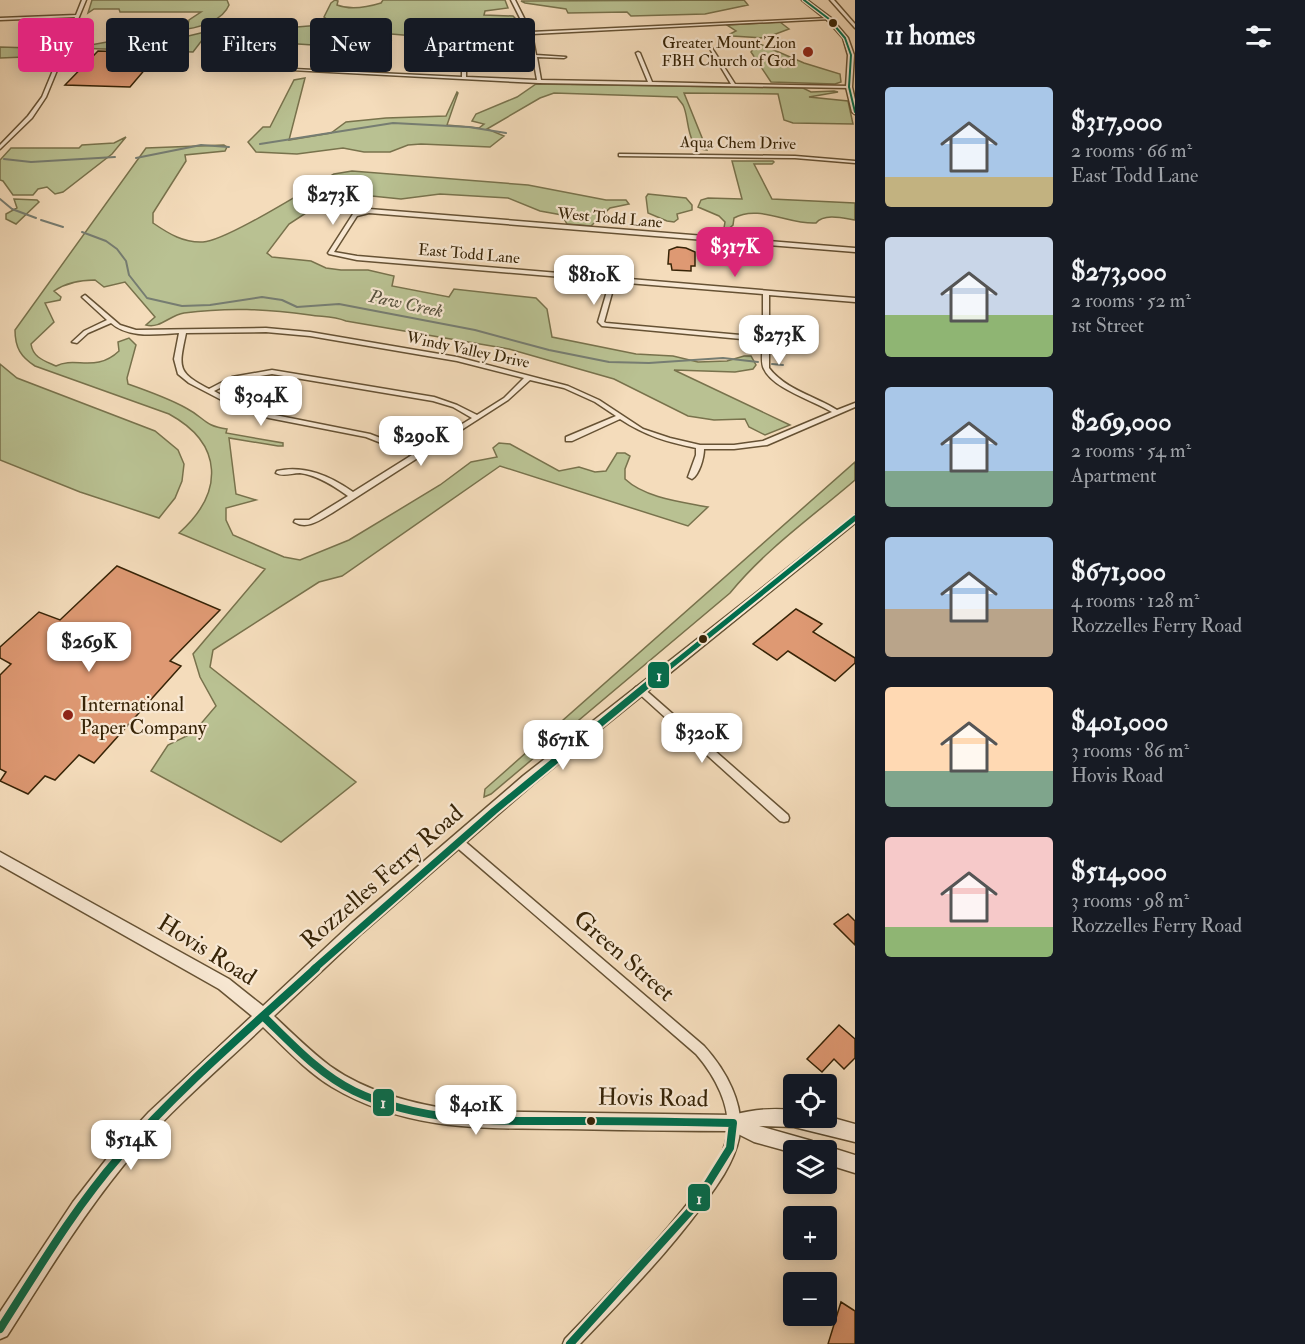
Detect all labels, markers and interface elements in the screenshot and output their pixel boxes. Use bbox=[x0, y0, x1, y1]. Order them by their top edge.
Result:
unlabelled marker bbox=[827, 17, 839, 29]
chip: Buy bbox=[18, 18, 94, 72]
chip: Rent bbox=[106, 18, 189, 72]
chip: Filters bbox=[201, 18, 298, 72]
chip: New bbox=[310, 18, 392, 72]
chip: Apartment bbox=[404, 18, 535, 72]
text: 11 homes bbox=[885, 20, 975, 52]
icon: filters bbox=[1242, 20, 1275, 53]
place label: Greater Mount Zion FBH Church of God bbox=[661, 33, 796, 71]
marker: Greater Mount Zion FBH Church of God bbox=[801, 45, 815, 59]
text: $317,000 bbox=[1071, 106, 1163, 138]
icon: home bbox=[933, 111, 1005, 183]
street label: Aqua Chem Drive bbox=[679, 132, 796, 154]
text: 2 rooms · 66 m² bbox=[1071, 138, 1192, 163]
text: East Todd Lane bbox=[1071, 163, 1198, 188]
pin: $273K bbox=[291, 175, 375, 226]
text: $273K bbox=[307, 182, 359, 207]
street label: West Todd Lane bbox=[556, 203, 664, 233]
pin: $317K bbox=[693, 227, 777, 278]
text: $317K bbox=[710, 234, 760, 259]
street label: East Todd Lane bbox=[417, 240, 521, 268]
pin: $810K bbox=[552, 255, 636, 306]
text: $273,000 bbox=[1071, 256, 1167, 288]
icon: home bbox=[933, 261, 1005, 333]
text: $810K bbox=[568, 262, 620, 287]
water label: Paw Creek bbox=[366, 285, 445, 323]
text: 2 rooms · 52 m² bbox=[1071, 288, 1191, 313]
text: 1st Street bbox=[1071, 313, 1144, 338]
pin: $273K bbox=[737, 315, 821, 366]
text: $273K bbox=[753, 322, 805, 347]
street label: Windy Valley Drive bbox=[404, 327, 532, 373]
pin: $304K bbox=[219, 376, 303, 427]
text: $304K bbox=[234, 383, 288, 408]
text: $269,000 bbox=[1071, 406, 1171, 438]
icon: home bbox=[933, 411, 1005, 483]
pin: $290K bbox=[379, 416, 463, 467]
text: $290K bbox=[393, 423, 449, 448]
text: 2 rooms · 54 m² bbox=[1071, 438, 1191, 463]
text: Apartment bbox=[1071, 463, 1156, 488]
text: $671,000 bbox=[1071, 556, 1166, 588]
icon: home bbox=[933, 561, 1005, 633]
text: 4 rooms · 128 m² bbox=[1071, 588, 1199, 613]
text: Rozzelles Ferry Road bbox=[1071, 613, 1242, 638]
pin: $269K bbox=[47, 622, 131, 673]
text: $269K bbox=[61, 629, 117, 654]
unlabelled marker bbox=[697, 633, 709, 645]
line badge: 1 bbox=[647, 661, 670, 689]
text: 1 bbox=[656, 666, 662, 686]
place label: International Paper Company bbox=[80, 692, 208, 741]
text: $401,000 bbox=[1071, 706, 1168, 738]
marker: International Paper Company bbox=[61, 708, 75, 722]
icon: home bbox=[933, 711, 1005, 783]
pin: $320K bbox=[660, 713, 744, 764]
pin: $671K bbox=[521, 720, 605, 771]
text: $320K bbox=[675, 720, 729, 745]
text: $671K bbox=[537, 727, 589, 752]
text: 3 rooms · 86 m² bbox=[1071, 738, 1189, 763]
text: Hovis Road bbox=[1071, 763, 1163, 788]
street label: Rozzelles Ferry Road bbox=[294, 798, 470, 956]
text: $514,000 bbox=[1071, 856, 1167, 888]
icon: home bbox=[933, 861, 1005, 933]
text: 3 rooms · 98 m² bbox=[1071, 888, 1189, 913]
street label: Green Street bbox=[567, 904, 681, 1009]
street label: Hovis Road bbox=[152, 907, 262, 993]
text: Rozzelles Ferry Road bbox=[1071, 913, 1242, 938]
map controls bbox=[783, 1074, 837, 1326]
button: locate bbox=[783, 1074, 837, 1128]
street label: Hovis Road bbox=[597, 1082, 709, 1114]
pin: $401K bbox=[434, 1085, 518, 1136]
line badge: 1 bbox=[372, 1088, 395, 1117]
text: $401K bbox=[449, 1092, 503, 1117]
text: 1 bbox=[380, 1093, 386, 1113]
unlabelled marker bbox=[585, 1115, 597, 1127]
pin: $514K bbox=[89, 1120, 173, 1171]
text: $514K bbox=[105, 1127, 157, 1152]
button: layers bbox=[783, 1140, 837, 1194]
line badge: 1 bbox=[687, 1183, 711, 1212]
text: 1 bbox=[696, 1189, 702, 1209]
button: + bbox=[783, 1206, 837, 1260]
button: − bbox=[783, 1272, 837, 1326]

